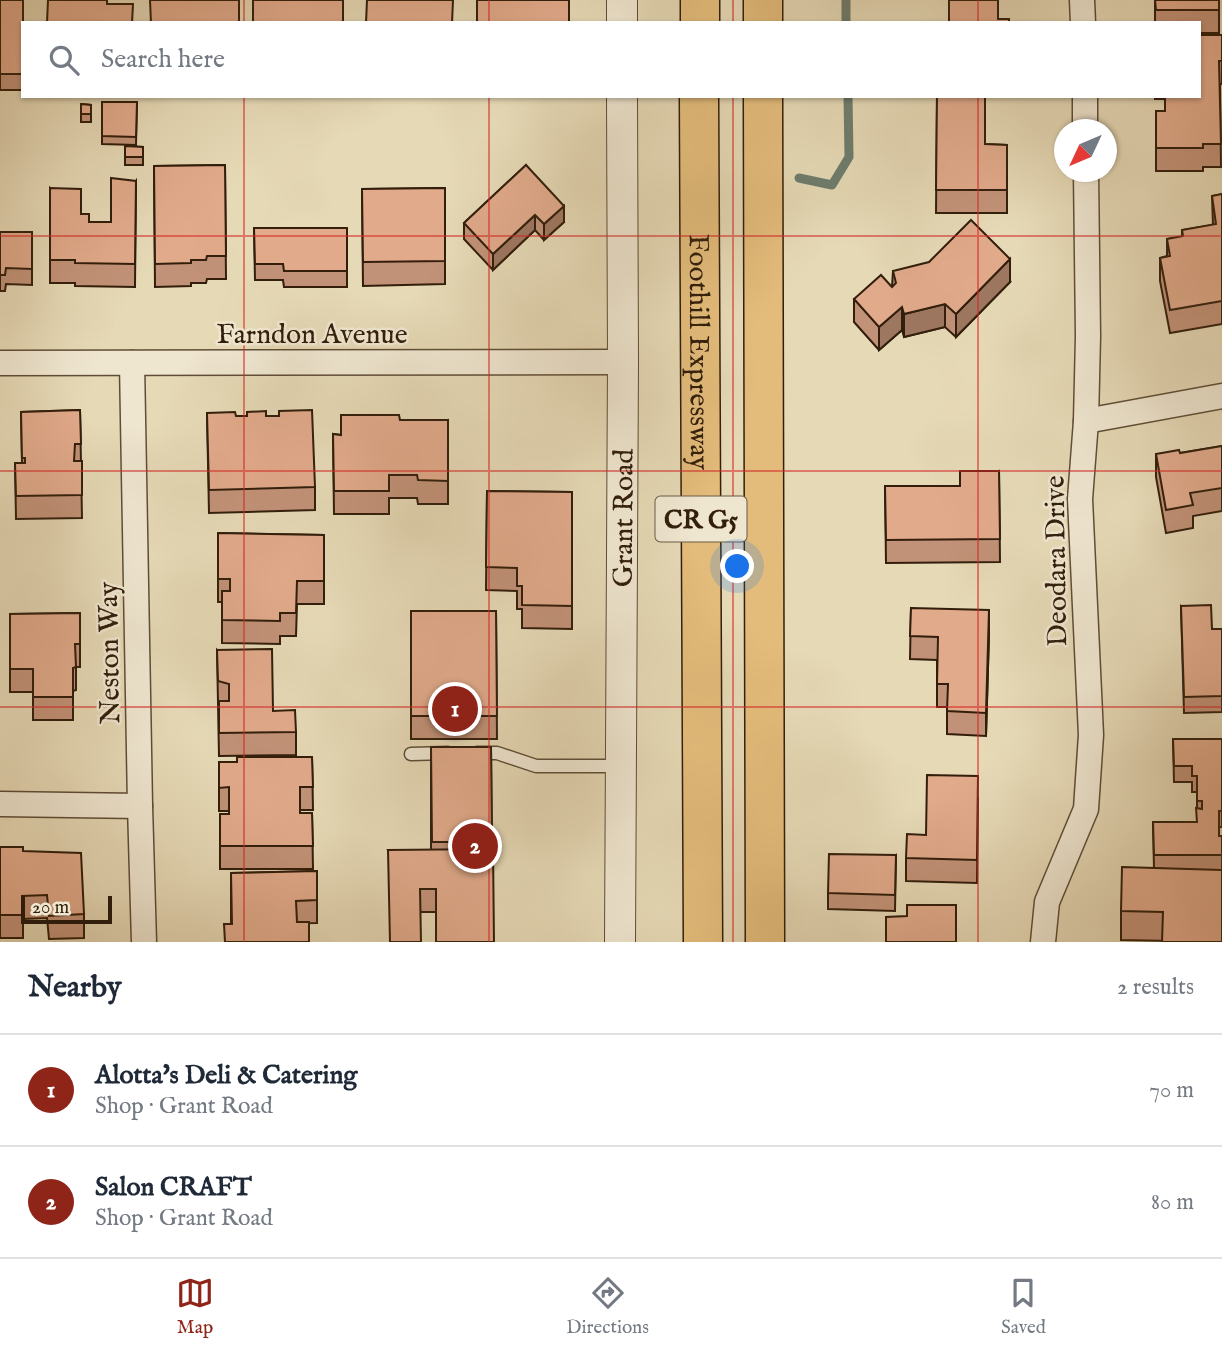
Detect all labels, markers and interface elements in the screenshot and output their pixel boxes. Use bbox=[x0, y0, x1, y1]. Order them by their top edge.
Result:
search box bbox=[21, 21, 1201, 98]
icon: search bbox=[45, 41, 83, 79]
text: Search here bbox=[101, 43, 225, 76]
north arrow bbox=[1054, 119, 1117, 182]
street label: Foothill Expressway bbox=[680, 234, 716, 470]
street label: Farndon Avenue bbox=[216, 318, 408, 353]
street label: Grant Road bbox=[607, 449, 643, 587]
street label: Deodara Drive bbox=[1039, 475, 1076, 647]
road number: CR G5 bbox=[656, 496, 746, 541]
your location bbox=[720, 549, 754, 583]
street label: Neston Way bbox=[92, 581, 129, 724]
pin: 1 bbox=[432, 683, 478, 735]
pin: 2 bbox=[452, 820, 498, 872]
scale bar bbox=[21, 893, 112, 925]
text: 20 m bbox=[32, 896, 69, 920]
text: Nearby bbox=[28, 969, 121, 1007]
text: 2 results bbox=[1117, 973, 1194, 1002]
text: Alotta's Deli & Catering bbox=[95, 1059, 357, 1092]
text: 1 bbox=[47, 1076, 55, 1105]
text: 70 m bbox=[1149, 1076, 1194, 1105]
text: Shop · Grant Road bbox=[95, 1092, 273, 1121]
text: Salon CRAFT bbox=[95, 1171, 252, 1204]
text: 2 bbox=[46, 1188, 56, 1217]
text: 80 m bbox=[1151, 1188, 1194, 1217]
text: Shop · Grant Road bbox=[95, 1204, 273, 1233]
tab: Map bbox=[176, 1274, 214, 1340]
tab: Directions bbox=[566, 1274, 649, 1340]
tab: Saved bbox=[1001, 1274, 1046, 1340]

